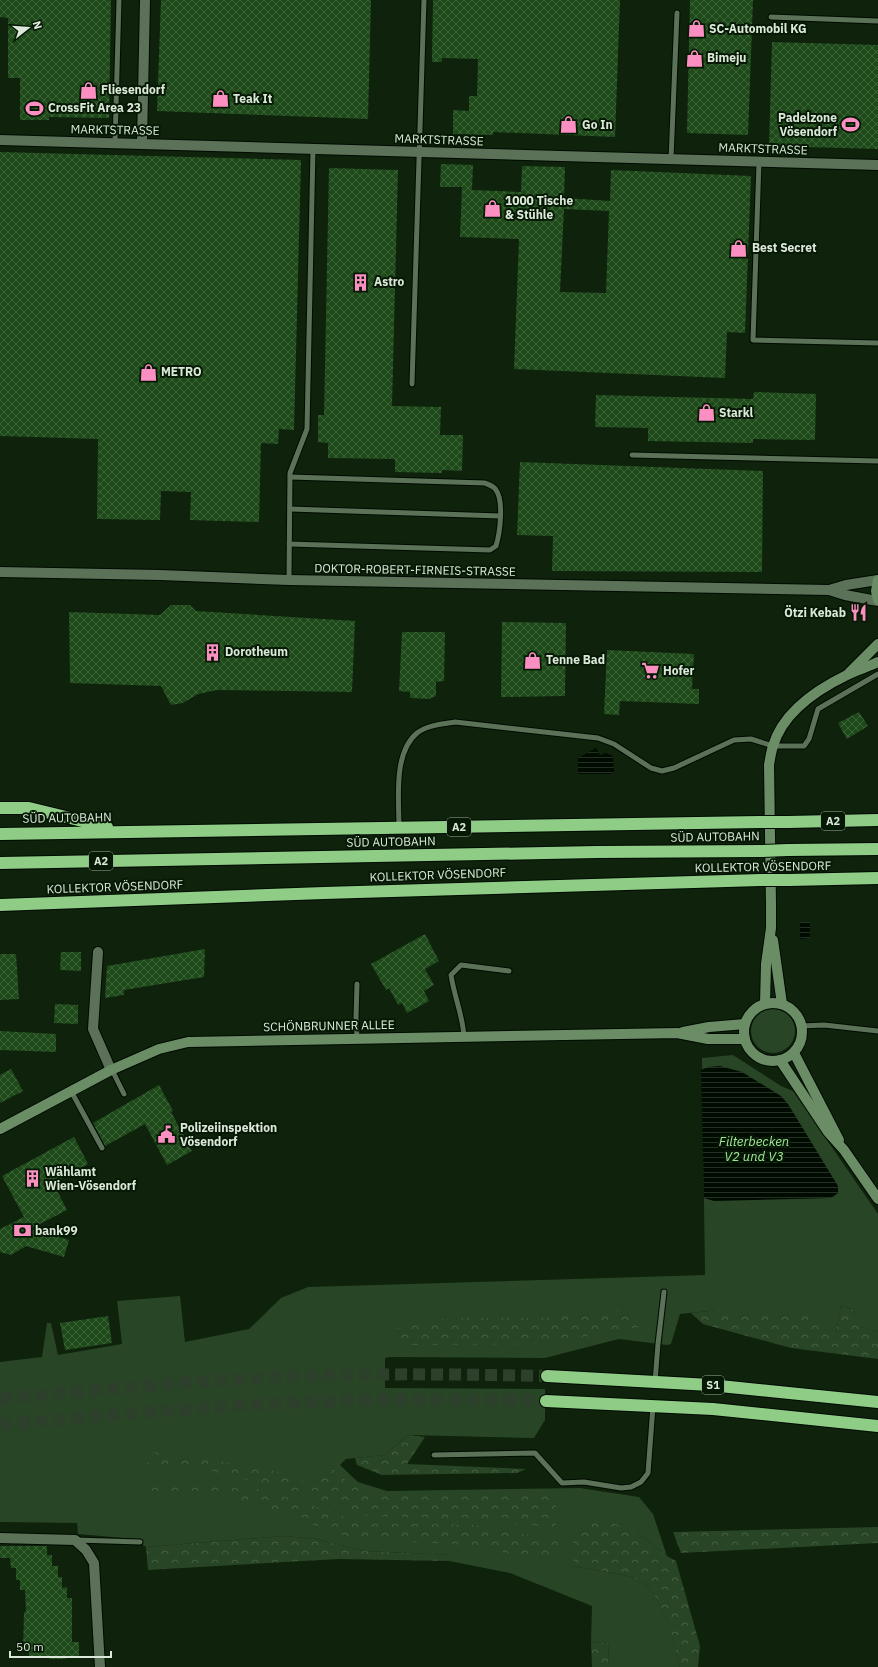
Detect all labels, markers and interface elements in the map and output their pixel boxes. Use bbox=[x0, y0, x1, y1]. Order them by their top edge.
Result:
north arrow bbox=[8, 8, 48, 48]
text: N bbox=[30, 19, 45, 31]
shop icon: SC-Automobil KG bbox=[686, 19, 706, 39]
place label: SC-Automobil KG bbox=[709, 21, 807, 36]
shop icon: Bimeju bbox=[684, 48, 704, 68]
place label: Bimeju bbox=[707, 50, 747, 65]
shop icon: Fliesendorf bbox=[78, 80, 98, 100]
place label: Fliesendorf bbox=[101, 82, 166, 97]
shop icon: Teak It bbox=[210, 89, 230, 109]
place label: Teak It bbox=[233, 91, 273, 106]
sports icon: CrossFit Area 23 bbox=[25, 98, 45, 118]
place label: CrossFit Area 23 bbox=[48, 100, 141, 115]
place label: Padelzone Vösendorf bbox=[778, 110, 838, 139]
shop icon: Go In bbox=[559, 115, 579, 135]
sports icon: Padelzone Vösendorf bbox=[840, 115, 860, 135]
place label: Go In bbox=[582, 117, 613, 132]
street label: MARKTSTRASSE bbox=[70, 121, 160, 138]
street label: MARKTSTRASSE bbox=[394, 130, 484, 149]
street label: MARKTSTRASSE bbox=[718, 139, 808, 158]
place label: 1000 Tische & Stühle bbox=[505, 193, 573, 222]
shop icon: 1000 Tische & Stühle bbox=[482, 198, 502, 218]
shop icon: Best Secret bbox=[729, 238, 749, 258]
place label: Best Secret bbox=[752, 240, 817, 255]
building icon: Astro bbox=[351, 272, 371, 292]
place label: Astro bbox=[374, 274, 405, 289]
shop icon: METRO bbox=[138, 362, 158, 382]
place label: METRO bbox=[161, 364, 202, 379]
shop icon: Starkl bbox=[696, 403, 716, 423]
place label: Starkl bbox=[719, 405, 754, 420]
street label: DOKTOR-ROBERT-FIRNEIS-STRASSE bbox=[314, 560, 516, 579]
restaurant icon: Ötzi Kebab bbox=[849, 603, 869, 623]
place label: Ötzi Kebab bbox=[784, 605, 846, 620]
building icon: Dorotheum bbox=[202, 642, 222, 662]
place label: Dorotheum bbox=[225, 644, 288, 659]
shop icon: Tenne Bad bbox=[523, 650, 543, 670]
place label: Tenne Bad bbox=[546, 652, 605, 667]
supermarket icon: Hofer bbox=[640, 661, 660, 681]
place label: Hofer bbox=[663, 663, 694, 678]
street label: SÜD AUTOBAHN bbox=[22, 809, 112, 826]
road number: A2 bbox=[821, 812, 845, 830]
road number: A2 bbox=[447, 818, 471, 836]
street label: SÜD AUTOBAHN bbox=[670, 828, 760, 845]
street label: SÜD AUTOBAHN bbox=[346, 833, 436, 850]
road number: A2 bbox=[89, 852, 113, 870]
street label: KOLLEKTOR VÖSENDORF bbox=[694, 858, 832, 875]
street label: KOLLEKTOR VÖSENDORF bbox=[369, 865, 507, 884]
street label: KOLLEKTOR VÖSENDORF bbox=[46, 877, 184, 896]
street label: SCHÖNBRUNNER ALLEE bbox=[263, 1017, 395, 1034]
place label: Polizeiinspektion Vösendorf bbox=[180, 1120, 277, 1149]
public building icon: Polizeiinspektion Vösendorf bbox=[157, 1125, 177, 1145]
water label: Filterbecken V2 und V3 bbox=[719, 1133, 789, 1165]
place label: Wählamt Wien-Vösendorf bbox=[45, 1164, 137, 1193]
building icon: Wählamt Wien-Vösendorf bbox=[22, 1169, 42, 1189]
bank icon: bank99 bbox=[12, 1221, 32, 1241]
place label: bank99 bbox=[35, 1223, 78, 1238]
road number: S1 bbox=[702, 1376, 724, 1394]
scale bar bbox=[10, 1633, 111, 1659]
text: 50 m bbox=[16, 1639, 44, 1654]

